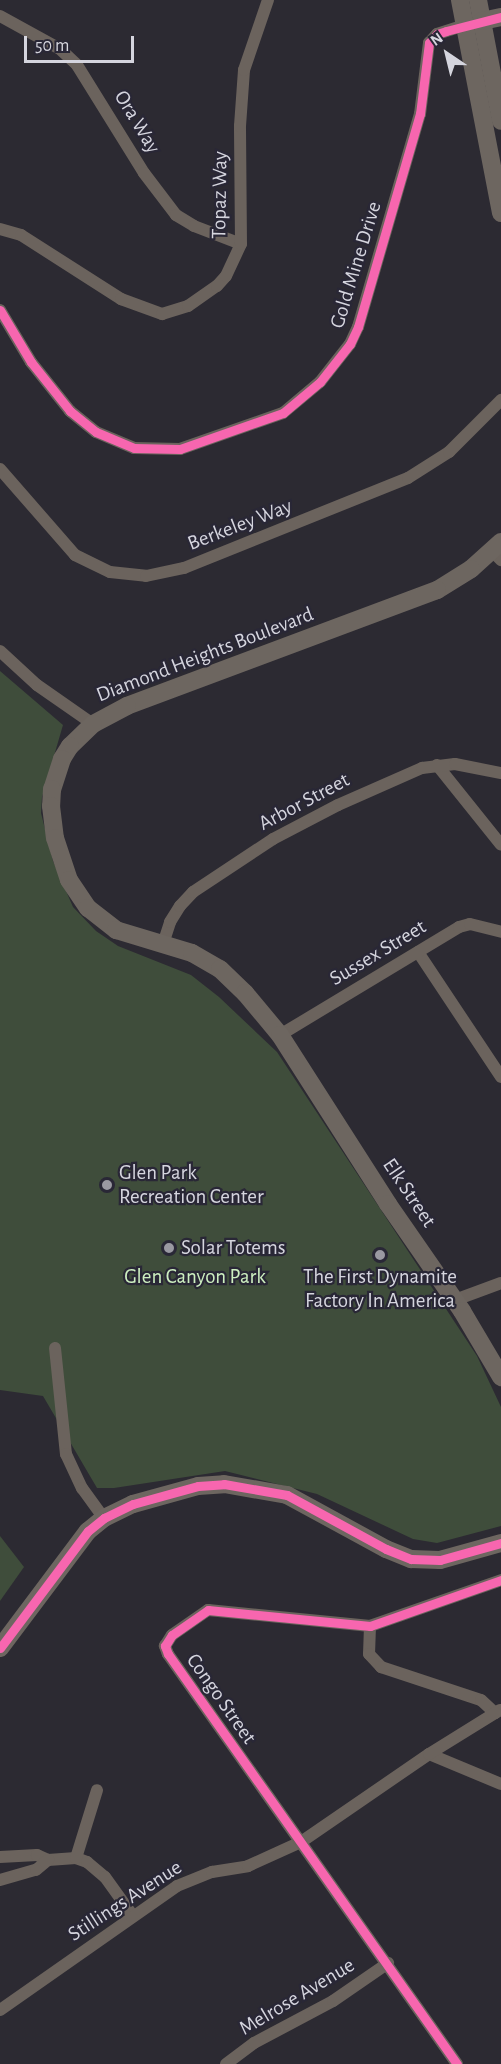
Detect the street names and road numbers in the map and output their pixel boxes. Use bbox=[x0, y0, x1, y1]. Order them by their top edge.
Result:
street label: Ora Way bbox=[108, 86, 166, 158]
street label: Topaz Way bbox=[207, 151, 233, 239]
street label: Gold Mine Drive bbox=[325, 199, 387, 331]
street label: Berkeley Way bbox=[184, 494, 296, 556]
street label: Diamond Heights Boulevard bbox=[93, 602, 317, 708]
street label: Arbor Street bbox=[254, 768, 354, 836]
street label: Sussex Street bbox=[325, 914, 431, 992]
street label: Elk Street bbox=[377, 1154, 441, 1232]
street label: Congo Street bbox=[181, 1649, 261, 1749]
street label: Stillings Avenue bbox=[63, 1855, 187, 1947]
street label: Melrose Avenue bbox=[235, 1953, 359, 2041]

